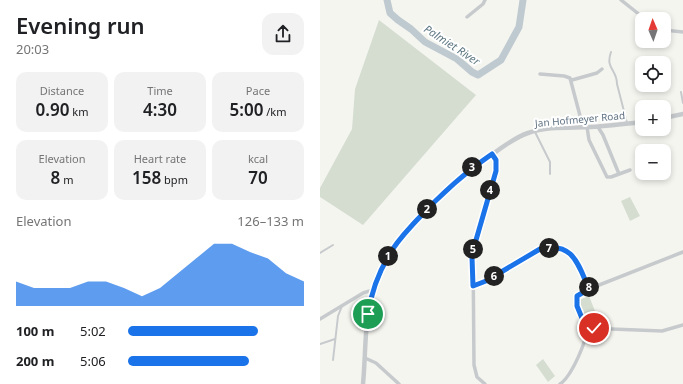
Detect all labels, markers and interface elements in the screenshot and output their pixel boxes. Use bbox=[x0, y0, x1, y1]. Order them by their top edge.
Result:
text: Evening run bbox=[16, 10, 145, 40]
north arrow bbox=[635, 12, 671, 48]
map controls bbox=[635, 12, 671, 180]
button: share bbox=[262, 13, 304, 55]
water label: Palmiet River bbox=[421, 21, 484, 69]
text: 20:03 bbox=[16, 40, 49, 58]
button: locate bbox=[635, 56, 671, 92]
text: Distance bbox=[40, 83, 84, 98]
text: Time bbox=[147, 83, 173, 98]
text: Pace bbox=[246, 83, 270, 98]
text: 0.90 bbox=[36, 98, 69, 121]
text: 4:30 bbox=[143, 98, 177, 121]
text: 5:00 bbox=[230, 98, 263, 121]
button: + bbox=[635, 100, 671, 136]
text: km bbox=[69, 104, 88, 119]
text: /km bbox=[263, 104, 287, 119]
street label: Jan Hofmeyer Road bbox=[533, 108, 626, 130]
button: − bbox=[635, 144, 671, 180]
text: Elevation bbox=[39, 151, 85, 166]
text: Heart rate bbox=[134, 151, 186, 166]
text: kcal bbox=[248, 151, 268, 166]
pin: 3 bbox=[462, 157, 482, 177]
text: 3 bbox=[469, 159, 475, 174]
text: 8 bbox=[51, 166, 60, 189]
text: 158 bbox=[132, 166, 161, 189]
text: 70 bbox=[248, 166, 268, 189]
text: m bbox=[60, 172, 73, 187]
text: bpm bbox=[161, 172, 188, 187]
pin: 4 bbox=[480, 180, 500, 200]
text: 4 bbox=[487, 182, 493, 197]
pin: 2 bbox=[417, 199, 437, 219]
text: 2 bbox=[424, 201, 430, 216]
text: Elevation bbox=[16, 212, 72, 230]
text: 126–133 m bbox=[237, 212, 304, 230]
pin: 7 bbox=[539, 238, 559, 258]
pin: 5 bbox=[463, 239, 483, 259]
text: 7 bbox=[546, 240, 552, 255]
text: 5 bbox=[470, 241, 476, 256]
pin: 1 bbox=[378, 246, 398, 266]
text: 1 bbox=[385, 248, 391, 263]
pin: 6 bbox=[484, 266, 504, 286]
text: 6 bbox=[491, 268, 497, 283]
pin: 8 bbox=[579, 277, 599, 297]
text: 8 bbox=[586, 279, 592, 294]
pin bbox=[351, 297, 385, 331]
icon: arrive bbox=[357, 303, 379, 325]
pin bbox=[577, 311, 611, 345]
icon: check bbox=[583, 317, 605, 339]
text: 100 m bbox=[16, 322, 54, 340]
text: 5:02 bbox=[80, 322, 106, 340]
text: 200 m bbox=[16, 352, 54, 370]
text: 5:06 bbox=[80, 352, 106, 370]

